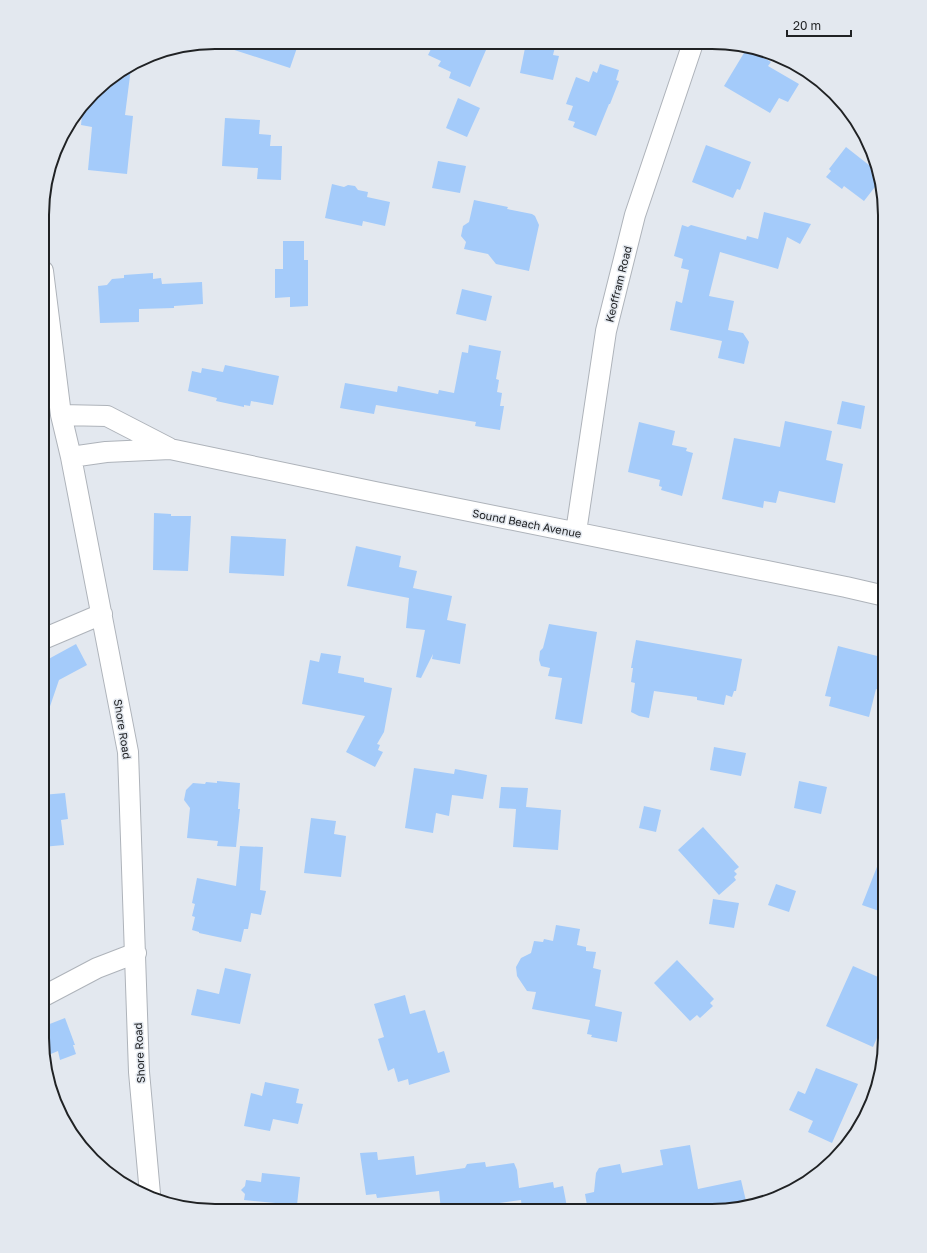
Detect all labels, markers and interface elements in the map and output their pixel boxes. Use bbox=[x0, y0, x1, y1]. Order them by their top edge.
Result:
scale bar bbox=[787, 12, 851, 38]
text: 20 m bbox=[793, 18, 821, 33]
street label: Keoffram Road bbox=[602, 244, 634, 324]
street label: Sound Beach Avenue bbox=[471, 506, 583, 540]
street label: Shore Road bbox=[112, 698, 134, 760]
street label: Shore Road bbox=[131, 1022, 147, 1084]

